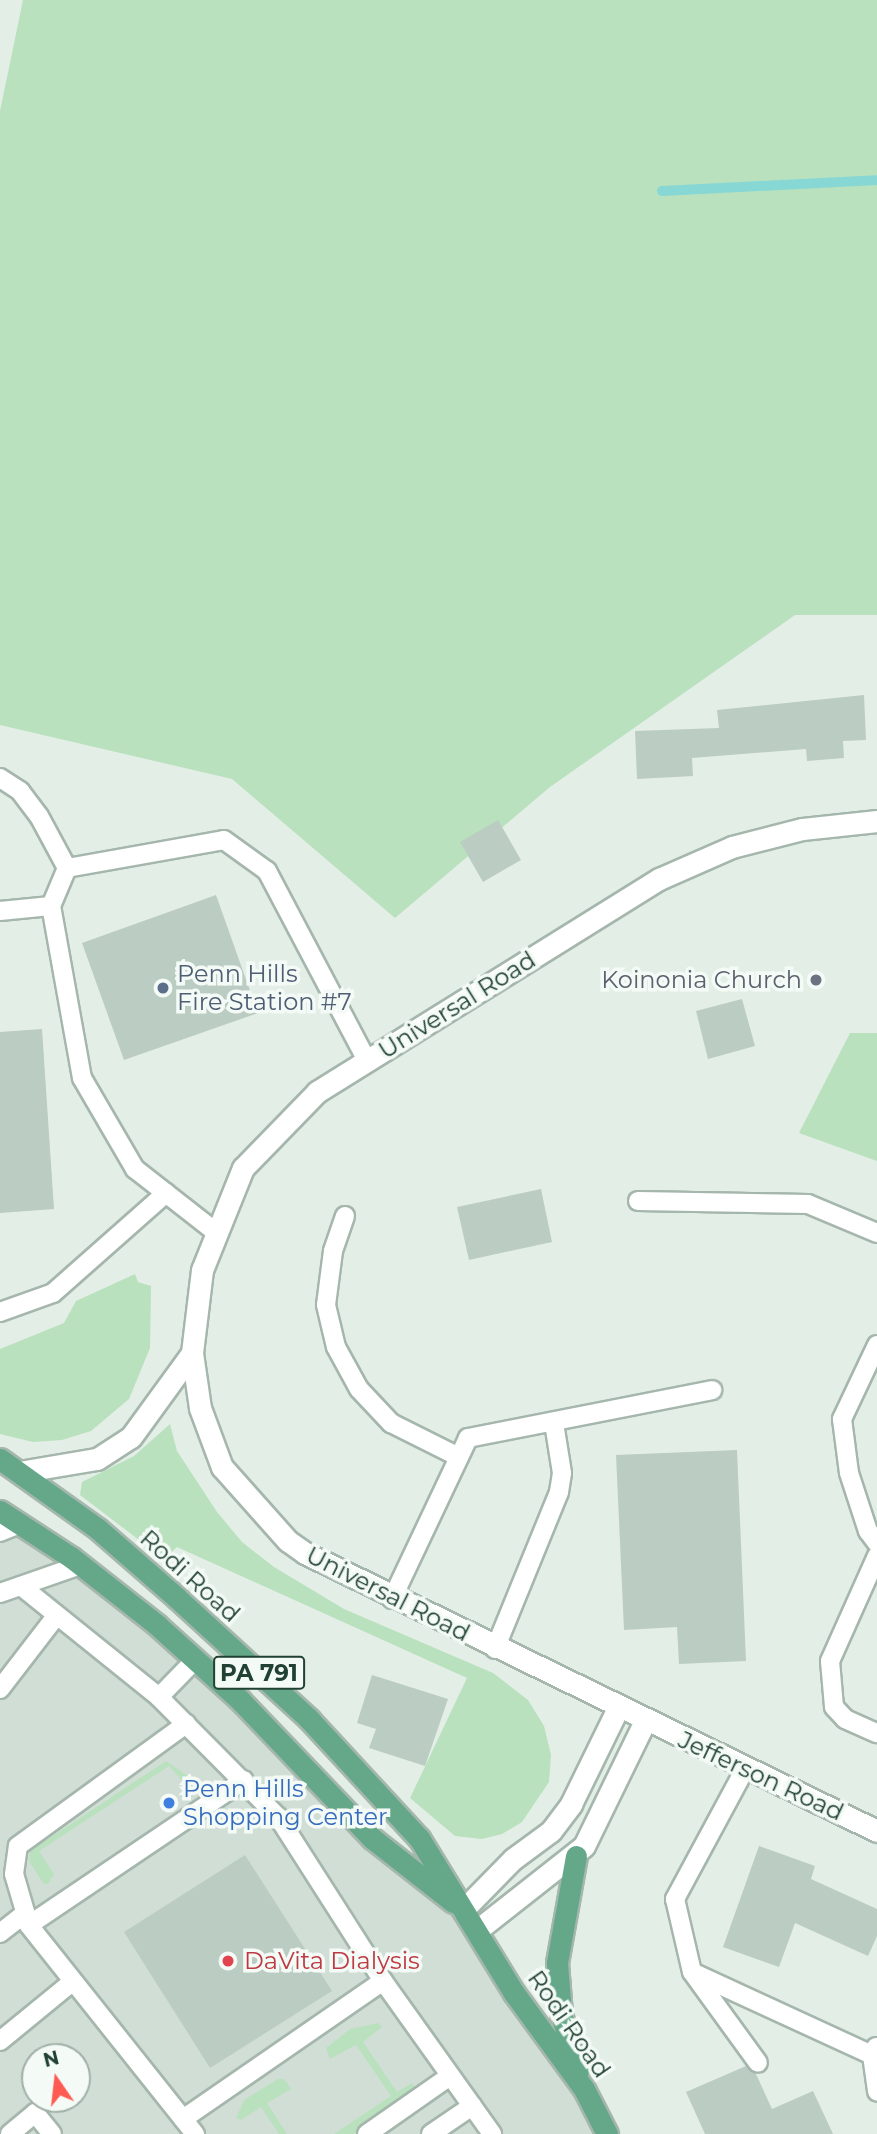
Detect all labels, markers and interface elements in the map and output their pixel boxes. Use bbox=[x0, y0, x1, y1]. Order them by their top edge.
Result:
street label: Universal Road bbox=[373, 945, 541, 1065]
place label: Penn Hills Fire Station #7 bbox=[177, 960, 352, 1016]
place label: Koinonia Church bbox=[601, 966, 802, 994]
marker: Koinonia Church bbox=[808, 972, 824, 988]
marker: Penn Hills Fire Station #7 bbox=[155, 980, 171, 996]
street label: Rodi Road bbox=[134, 1524, 246, 1628]
street label: Universal Road bbox=[301, 1540, 475, 1648]
road number: PA 791 bbox=[212, 1654, 306, 1692]
street label: Jefferson Road bbox=[674, 1725, 848, 1827]
place label: Penn Hills Shopping Center bbox=[183, 1775, 388, 1831]
marker: Penn Hills Shopping Center bbox=[161, 1795, 177, 1811]
place label: DaVita Dialysis bbox=[244, 1947, 420, 1975]
marker: DaVita Dialysis bbox=[218, 1951, 238, 1971]
street label: Rodi Road bbox=[522, 1965, 616, 2083]
north arrow bbox=[21, 2043, 91, 2113]
text: N bbox=[41, 2046, 62, 2072]

